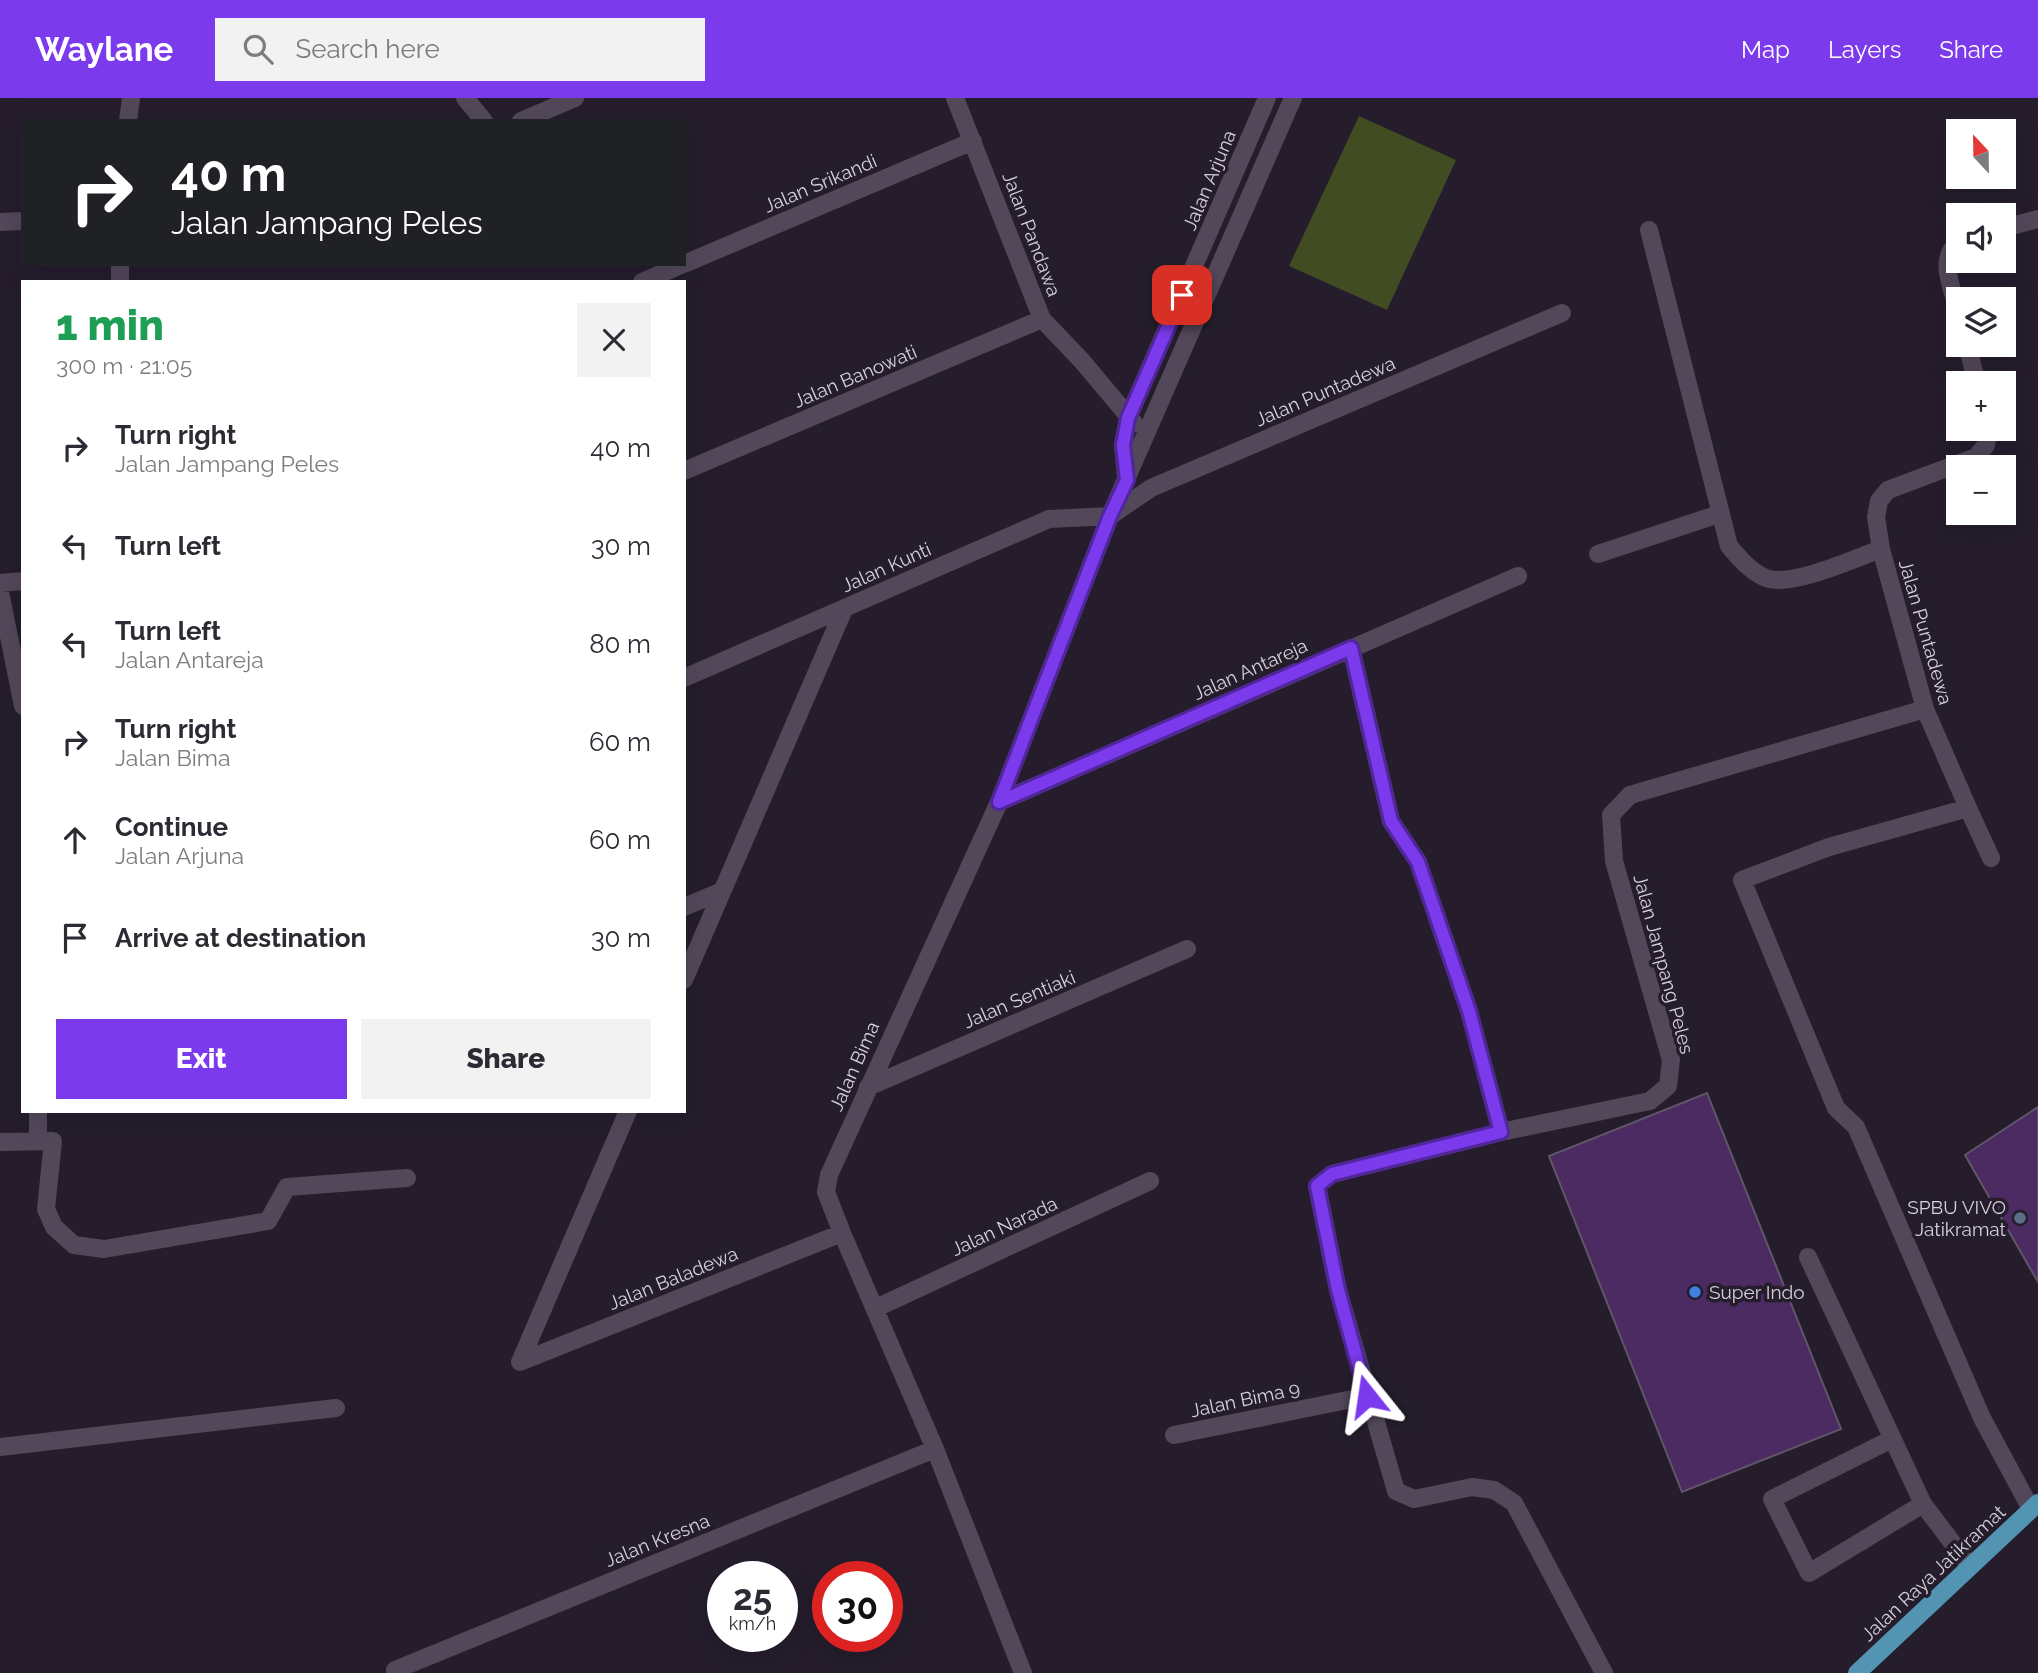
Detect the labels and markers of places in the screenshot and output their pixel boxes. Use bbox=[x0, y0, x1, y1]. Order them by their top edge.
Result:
pin bbox=[1152, 265, 1212, 325]
place label: SPBU VIVO Jatikramat bbox=[1907, 1196, 2007, 1240]
marker: SPBU VIVO Jatikramat bbox=[2012, 1210, 2028, 1226]
place label: Super Indo bbox=[1709, 1281, 1805, 1303]
marker: Super Indo bbox=[1687, 1284, 1703, 1300]

